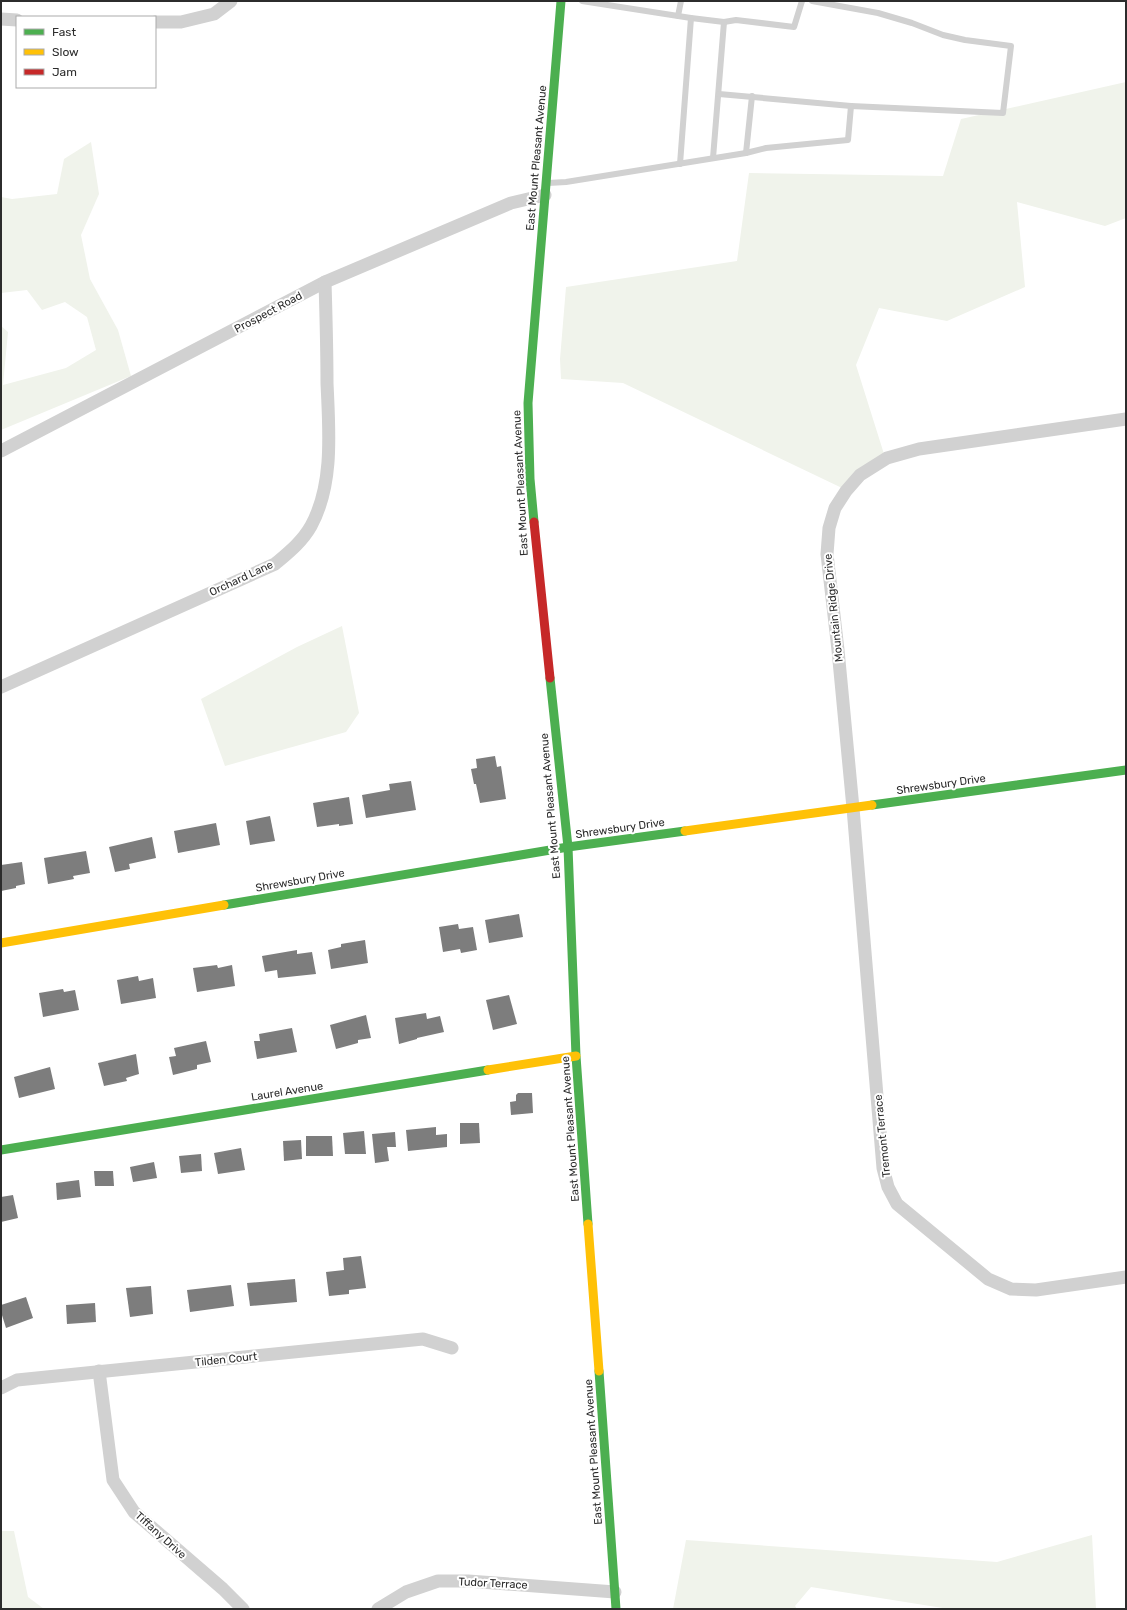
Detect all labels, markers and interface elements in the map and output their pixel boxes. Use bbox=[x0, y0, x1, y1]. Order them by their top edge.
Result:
legend bbox=[16, 16, 156, 88]
text: Fast bbox=[52, 25, 76, 39]
text: Slow bbox=[52, 45, 79, 59]
text: Jam bbox=[52, 65, 77, 79]
street label: East Mount Pleasant Avenue bbox=[524, 85, 549, 231]
street label: Prospect Road bbox=[232, 289, 304, 336]
street label: East Mount Pleasant Avenue bbox=[510, 410, 531, 556]
street label: Mountain Ridge Drive bbox=[821, 553, 846, 663]
street label: Orchard Lane bbox=[207, 558, 275, 599]
street label: East Mount Pleasant Avenue bbox=[538, 733, 563, 879]
street label: Shrewsbury Drive bbox=[895, 772, 987, 797]
street label: Shrewsbury Drive bbox=[574, 816, 666, 841]
street label: Shrewsbury Drive bbox=[255, 866, 346, 895]
street label: East Mount Pleasant Avenue bbox=[559, 1056, 582, 1202]
street label: Laurel Avenue bbox=[250, 1079, 324, 1104]
street label: Tremont Terrace bbox=[872, 1094, 893, 1178]
street label: Tilden Court bbox=[194, 1350, 258, 1369]
street label: East Mount Pleasant Avenue bbox=[582, 1379, 605, 1525]
street label: Tiffany Drive bbox=[133, 1509, 189, 1562]
street label: Tudor Terrace bbox=[458, 1575, 528, 1592]

